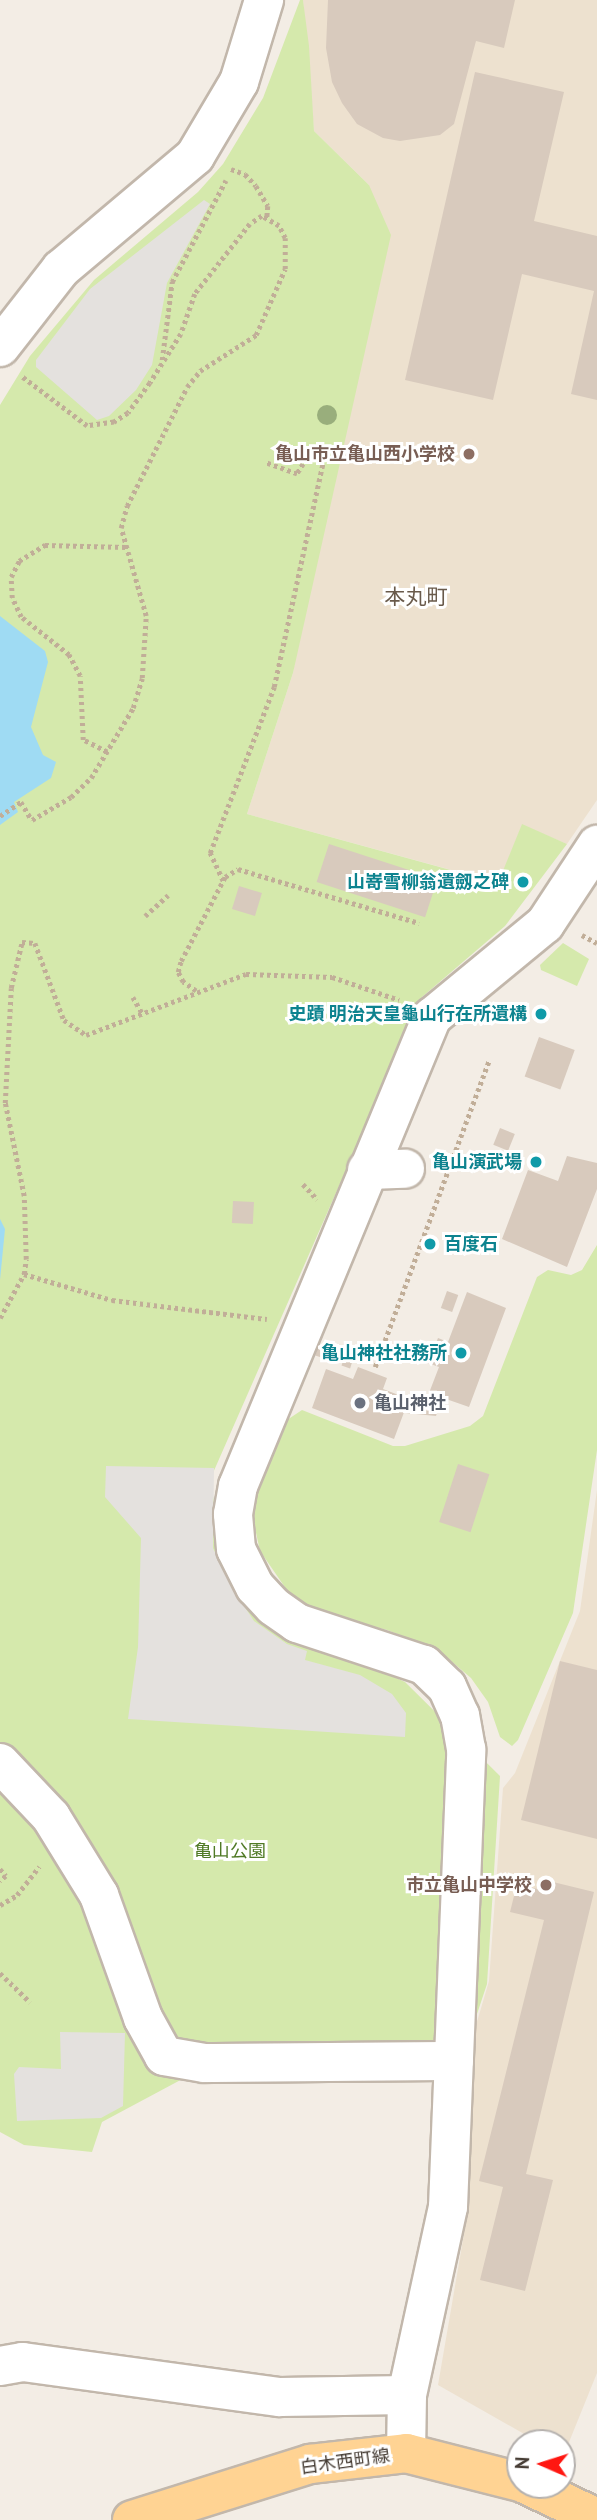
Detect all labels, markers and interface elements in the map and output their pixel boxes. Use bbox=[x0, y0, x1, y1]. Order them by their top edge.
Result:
place label: 亀山市立亀山西小学校 bbox=[275, 443, 455, 465]
marker: 亀山市立亀山西小学校 bbox=[461, 446, 477, 462]
district label: 本丸町 bbox=[385, 584, 447, 610]
place label: 山嵜雪柳翁遺劔之碑 bbox=[347, 871, 509, 893]
marker: 山嵜雪柳翁遺劔之碑 bbox=[515, 874, 531, 890]
place label: 史蹟 明治天皇龜山行在所遺構 bbox=[288, 1003, 527, 1025]
marker: 史蹟 明治天皇龜山行在所遺構 bbox=[533, 1006, 549, 1022]
place label: 亀山演武場 bbox=[432, 1151, 522, 1173]
marker: 亀山演武場 bbox=[528, 1154, 544, 1170]
place label: 百度石 bbox=[444, 1233, 498, 1255]
marker: 百度石 bbox=[422, 1236, 438, 1252]
place label: 亀山神社社務所 bbox=[321, 1342, 447, 1364]
marker: 亀山神社社務所 bbox=[453, 1345, 469, 1361]
place label: 亀山神社 bbox=[374, 1392, 446, 1414]
marker: 亀山神社 bbox=[352, 1395, 368, 1411]
park label: 亀山公園 bbox=[194, 1840, 266, 1862]
place label: 市立亀山中学校 bbox=[406, 1874, 532, 1896]
marker: 市立亀山中学校 bbox=[538, 1877, 554, 1893]
north arrow bbox=[506, 2429, 576, 2499]
street label: 白木西町線 bbox=[299, 2445, 391, 2479]
text: N bbox=[510, 2456, 534, 2470]

